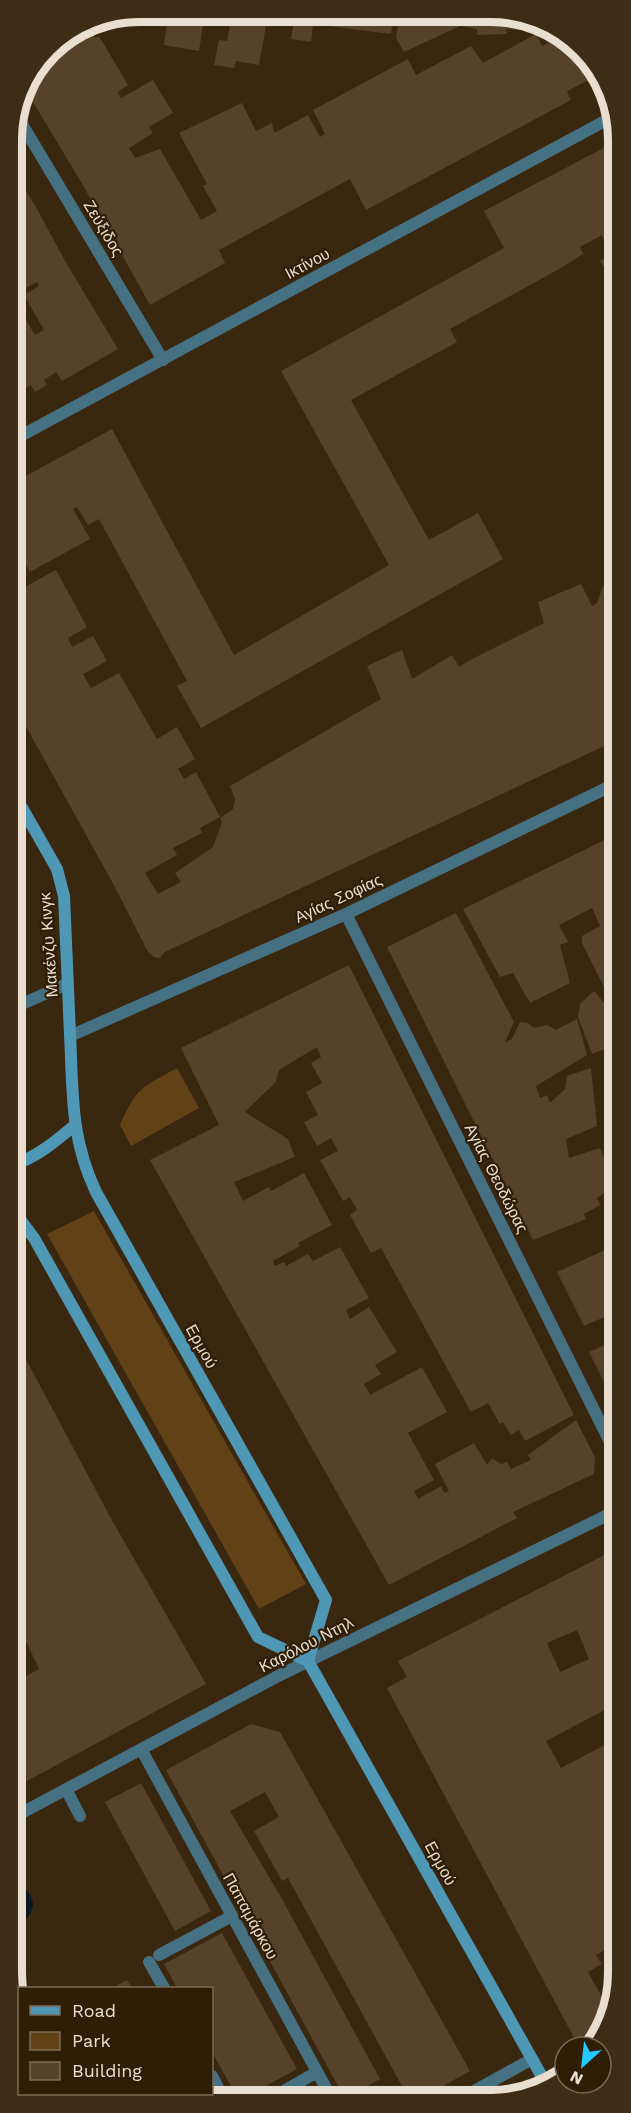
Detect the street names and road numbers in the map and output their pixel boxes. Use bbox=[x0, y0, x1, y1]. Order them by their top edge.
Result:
street label: Ζεύξιδος bbox=[79, 197, 128, 260]
street label: Ικτίνου bbox=[282, 244, 333, 283]
street label: Αγίας Σοφίας bbox=[292, 870, 385, 927]
street label: Μακένζυ Κινγκ bbox=[35, 891, 62, 998]
street label: Αγίας Θεοδώρας bbox=[461, 1120, 532, 1236]
street label: Ερμού bbox=[182, 1321, 221, 1372]
street label: Καρόλου Ντηλ bbox=[256, 1613, 356, 1676]
street label: Ερμού bbox=[421, 1838, 460, 1889]
street label: Παπαμάρκου bbox=[219, 1870, 282, 1963]

